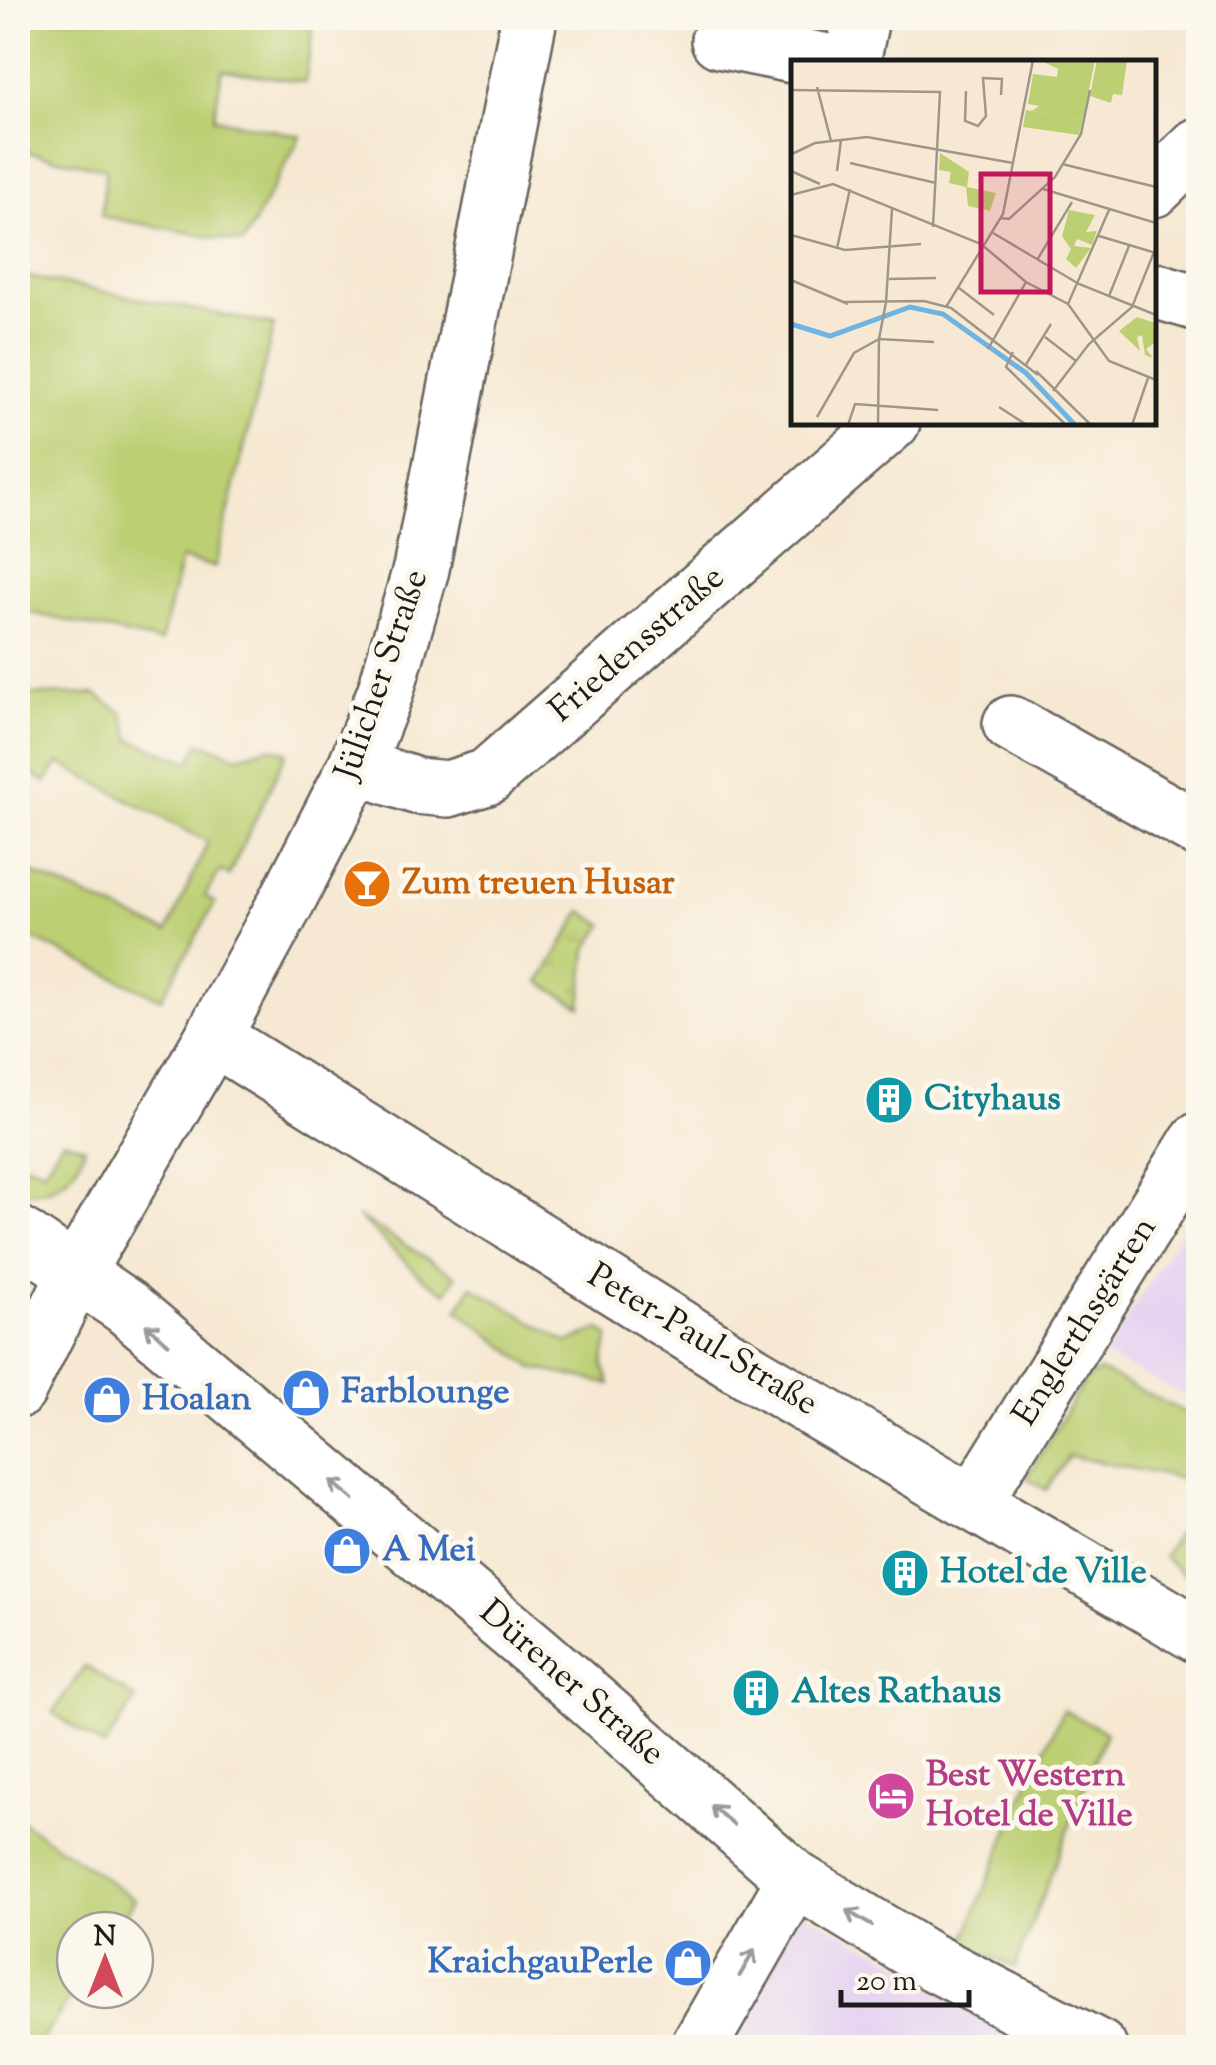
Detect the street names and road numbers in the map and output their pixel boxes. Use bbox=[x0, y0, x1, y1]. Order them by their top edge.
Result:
street label: Friedensstraße bbox=[539, 554, 737, 736]
street label: Jülicher Straße bbox=[323, 563, 443, 789]
street label: Englerthsgärten bbox=[1001, 1207, 1171, 1437]
street label: Peter-Paul-Straße bbox=[577, 1252, 827, 1430]
street label: Dürener Straße bbox=[467, 1589, 675, 1779]

